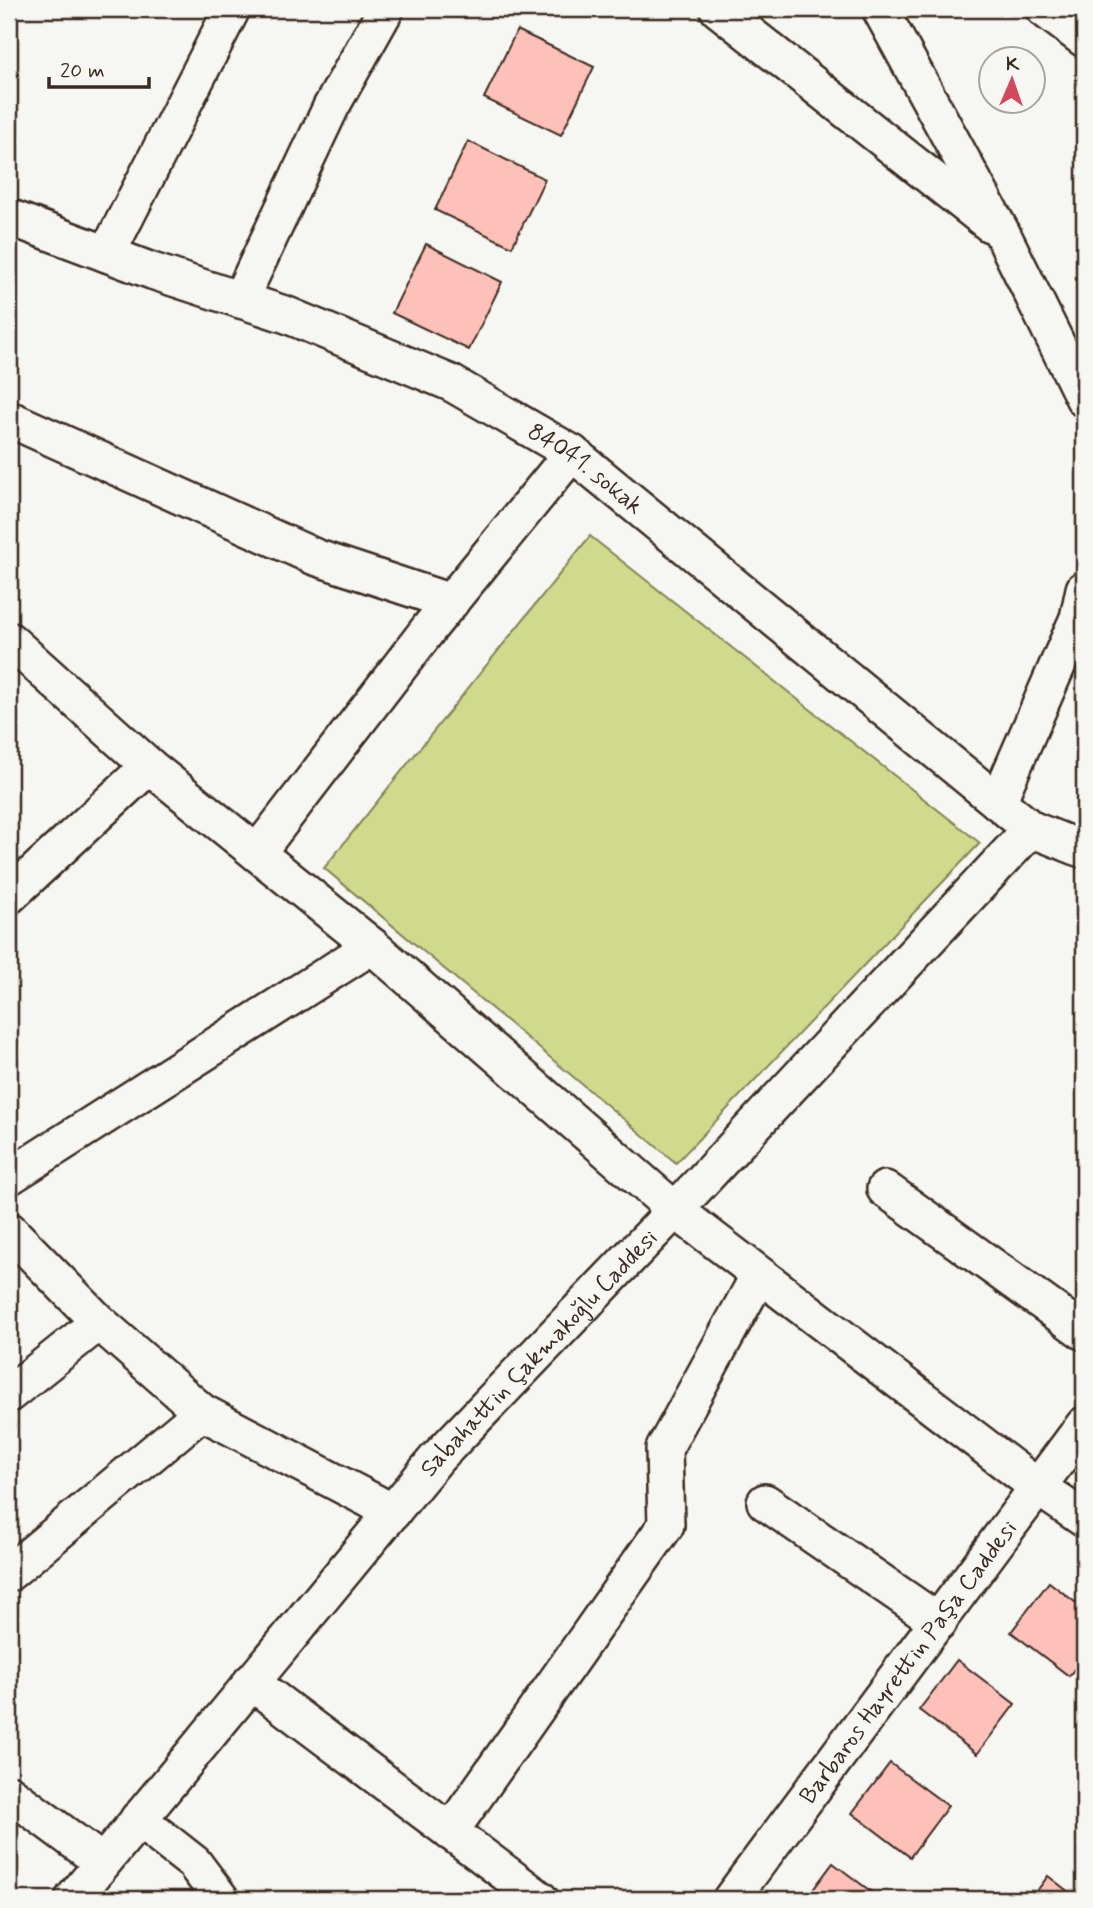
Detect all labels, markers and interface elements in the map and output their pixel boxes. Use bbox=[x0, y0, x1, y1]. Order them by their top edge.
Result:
scale bar bbox=[49, 46, 149, 90]
north arrow bbox=[978, 46, 1048, 116]
text: K bbox=[1005, 52, 1020, 77]
text: 20 m bbox=[60, 57, 105, 85]
street label: 84041. sokak bbox=[522, 417, 649, 522]
street label: Sabahattin Çakmakoğlu Caddesi bbox=[414, 1223, 665, 1484]
street label: Barbaros Hayrettin Paşa Caddesi bbox=[793, 1514, 1025, 1811]

